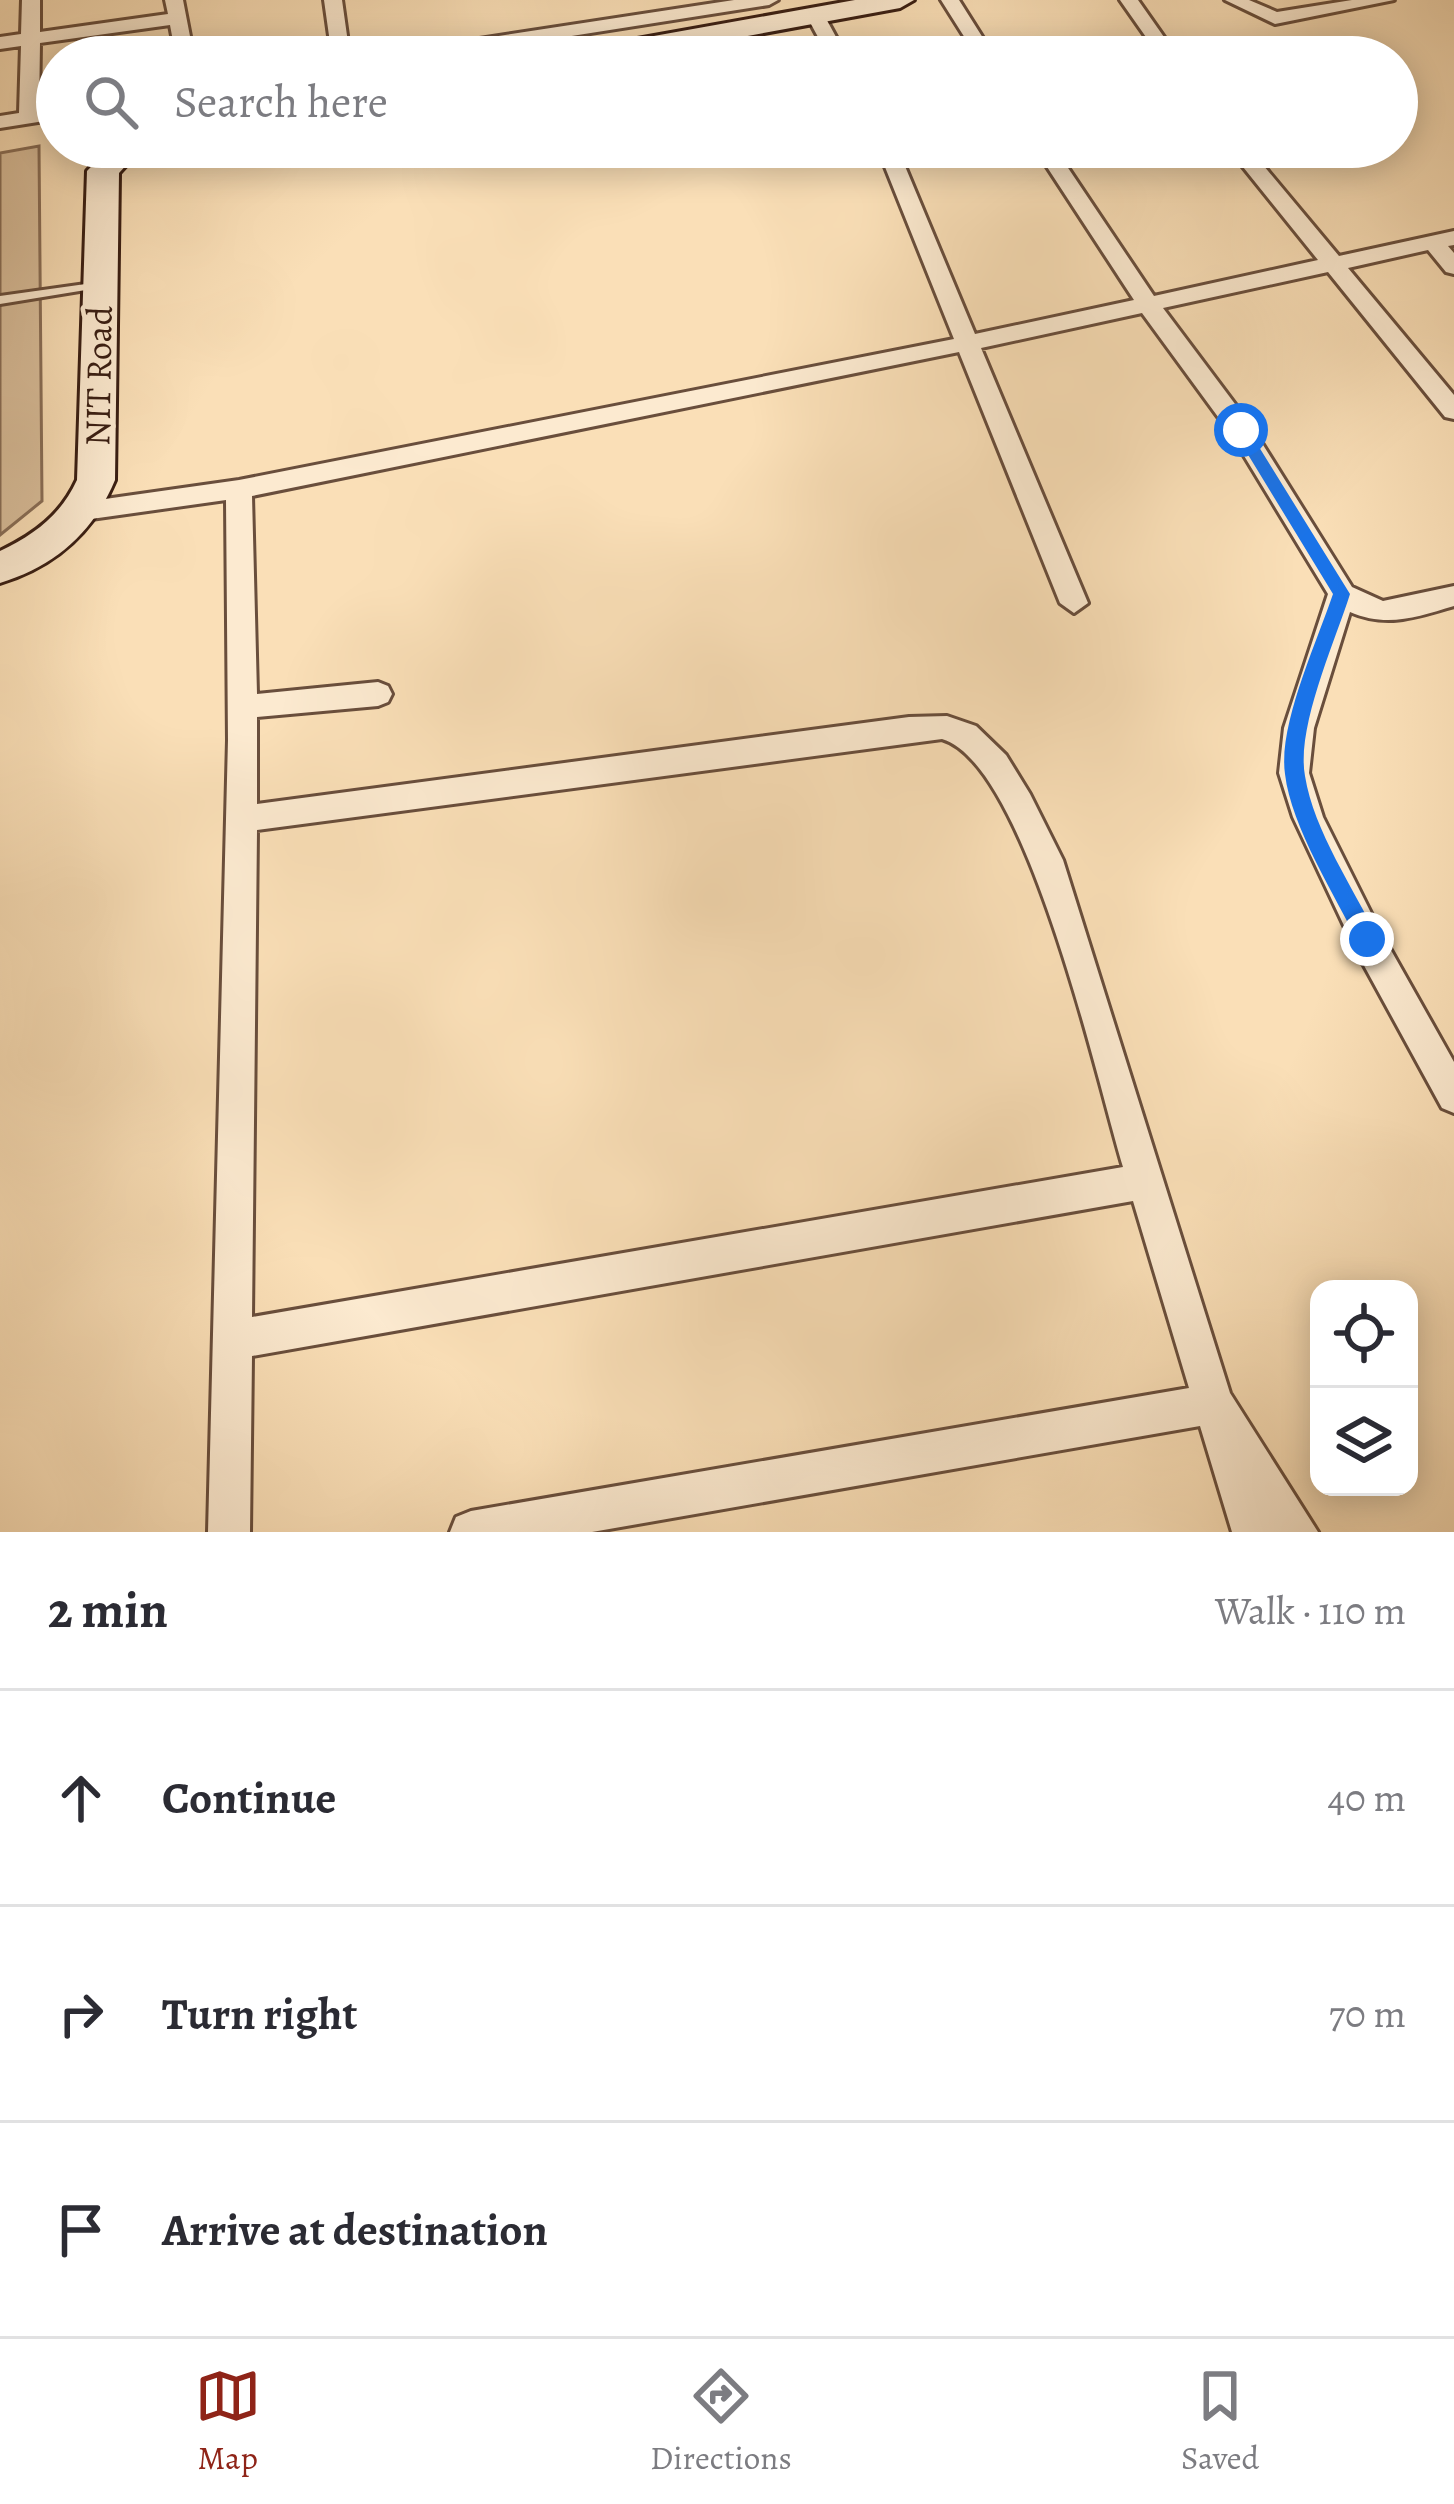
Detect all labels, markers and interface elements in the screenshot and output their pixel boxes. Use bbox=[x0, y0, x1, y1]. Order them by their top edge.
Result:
search box bbox=[36, 36, 1418, 168]
icon: search bbox=[78, 69, 144, 135]
text: Search here bbox=[174, 71, 388, 133]
street label: NIT Road bbox=[72, 305, 124, 446]
route start bbox=[1214, 403, 1268, 457]
route end bbox=[1340, 912, 1394, 966]
map controls bbox=[1310, 1280, 1418, 1496]
button: locate bbox=[1310, 1280, 1418, 1388]
button: layers bbox=[1310, 1388, 1418, 1496]
text: 2 min bbox=[48, 1575, 168, 1645]
text: Walk · 110 m bbox=[1215, 1584, 1406, 1637]
icon: ahead bbox=[48, 1765, 114, 1831]
text: Continue bbox=[162, 1767, 336, 1829]
text: 40 m bbox=[1327, 1771, 1406, 1824]
icon: right bbox=[48, 1981, 114, 2047]
text: Turn right bbox=[162, 1983, 357, 2045]
text: 70 m bbox=[1329, 1987, 1406, 2040]
icon: arrive bbox=[48, 2197, 114, 2263]
text: Arrive at destination bbox=[162, 2199, 548, 2261]
tab: Map bbox=[195, 2363, 261, 2480]
tab: Directions bbox=[650, 2363, 792, 2480]
tab: Saved bbox=[1181, 2363, 1259, 2480]

